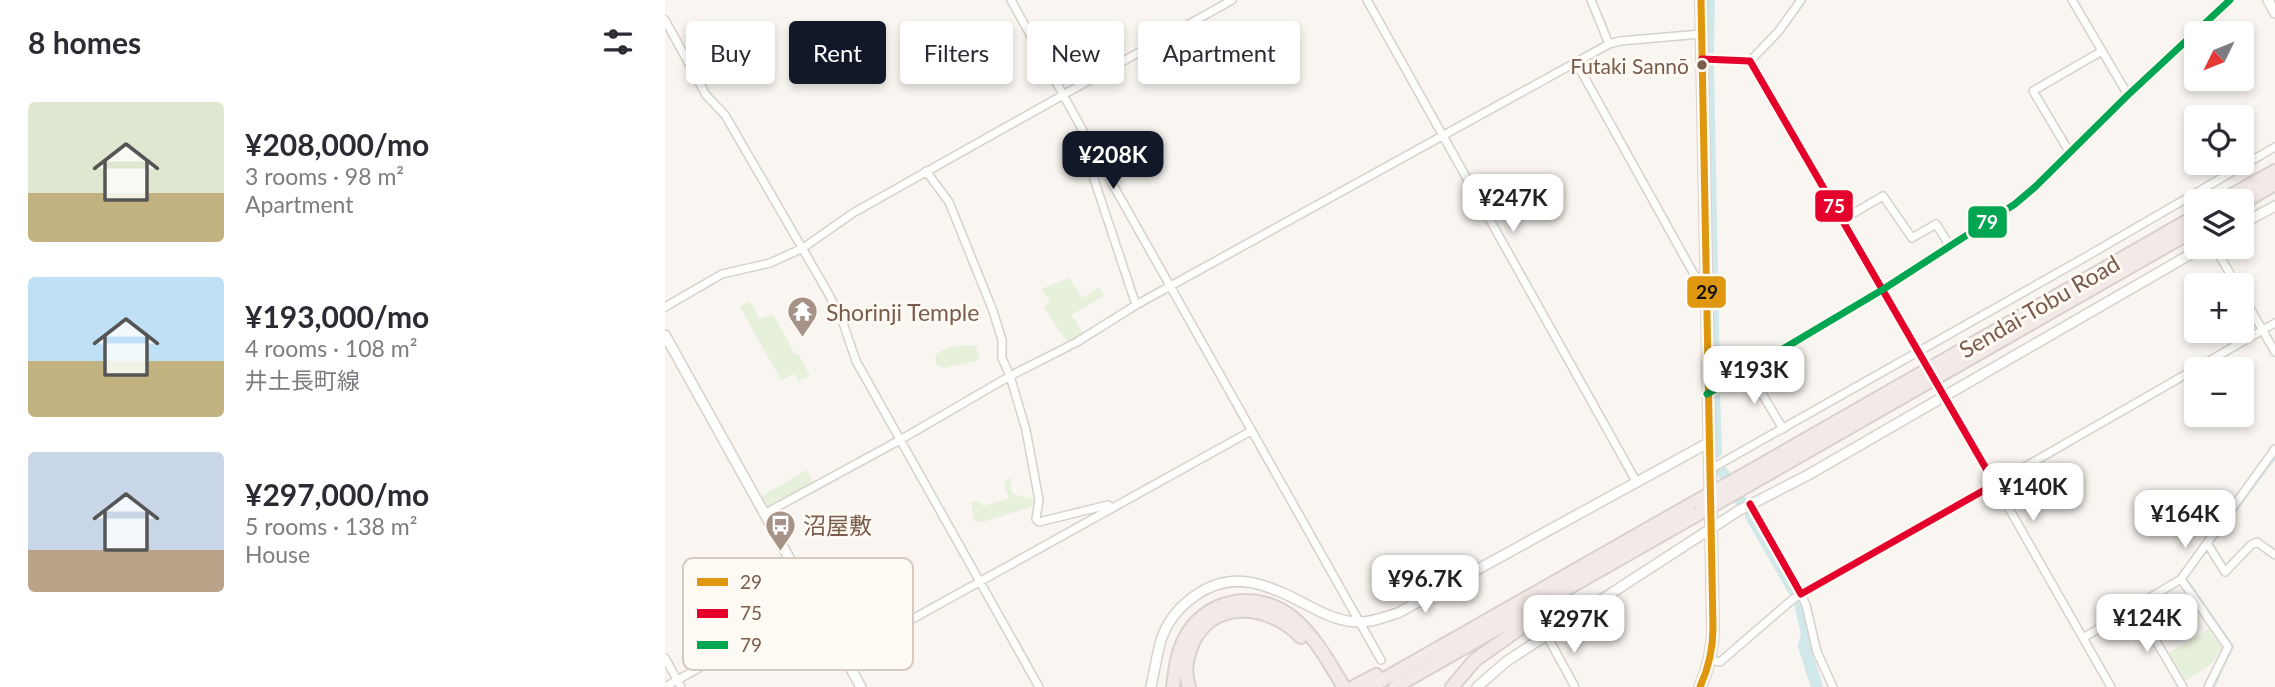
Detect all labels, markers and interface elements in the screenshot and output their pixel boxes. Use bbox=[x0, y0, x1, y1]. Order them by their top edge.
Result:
chip: Buy bbox=[686, 21, 775, 84]
chip: Rent bbox=[789, 21, 886, 84]
chip: Filters bbox=[900, 21, 1013, 84]
chip: New bbox=[1027, 21, 1124, 84]
chip: Apartment bbox=[1138, 21, 1300, 84]
north arrow bbox=[2184, 21, 2254, 91]
map controls bbox=[2184, 21, 2254, 427]
icon: filters bbox=[599, 23, 637, 61]
text: 8 homes bbox=[28, 24, 141, 60]
place label: Futaki Sannō bbox=[1570, 53, 1689, 78]
marker: Futaki Sannō bbox=[1695, 58, 1709, 72]
button: locate bbox=[2184, 105, 2254, 175]
text: ¥208,000/mo bbox=[245, 126, 429, 162]
icon: home bbox=[84, 130, 168, 214]
pin: ¥208K bbox=[1064, 132, 1162, 191]
text: ¥208K bbox=[1078, 140, 1148, 168]
text: 3 rooms · 98 m² bbox=[245, 162, 404, 190]
pin: ¥247K bbox=[1464, 174, 1562, 234]
text: ¥247K bbox=[1478, 183, 1548, 211]
line badge: 75 bbox=[1814, 189, 1854, 223]
button: layers bbox=[2184, 189, 2254, 259]
text: Apartment bbox=[245, 190, 353, 218]
text: 75 bbox=[1823, 194, 1845, 217]
line badge: 79 bbox=[1967, 205, 2008, 239]
text: 79 bbox=[1976, 210, 1998, 233]
street label: Sendai-Tobu Road bbox=[1954, 249, 2124, 363]
button: + bbox=[2184, 273, 2254, 343]
line badge: 29 bbox=[1686, 275, 1727, 309]
text: 29 bbox=[1696, 280, 1718, 303]
temple icon: Shorinji Temple bbox=[786, 295, 820, 339]
text: ¥193,000/mo bbox=[245, 298, 429, 334]
place label: Shorinji Temple bbox=[826, 298, 979, 326]
icon: home bbox=[84, 305, 168, 389]
text: 4 rooms · 108 m² bbox=[245, 334, 417, 362]
pin: ¥193K bbox=[1705, 346, 1803, 406]
text: ¥193K bbox=[1719, 355, 1789, 383]
button: − bbox=[2184, 357, 2254, 427]
text: 井土長町線 bbox=[245, 366, 360, 394]
pin: ¥140K bbox=[1984, 463, 2082, 523]
text: ¥140K bbox=[1998, 472, 2068, 500]
text: ¥297,000/mo bbox=[245, 476, 429, 512]
icon: home bbox=[84, 480, 168, 564]
pin: ¥164K bbox=[2136, 490, 2234, 550]
text: ¥164K bbox=[2150, 499, 2220, 527]
bus stop icon: 沼屋敷 bbox=[763, 508, 797, 552]
place label: 沼屋敷 bbox=[803, 511, 872, 539]
text: 5 rooms · 138 m² bbox=[245, 512, 417, 540]
text: House bbox=[245, 540, 310, 568]
pin: ¥96.7K bbox=[1368, 556, 1482, 615]
legend bbox=[683, 558, 913, 670]
text: ¥96.7K bbox=[1388, 564, 1462, 592]
text: 29 bbox=[740, 570, 762, 593]
pin: ¥124K bbox=[2098, 594, 2196, 654]
pin: ¥297K bbox=[1525, 596, 1623, 655]
text: 75 bbox=[740, 601, 762, 624]
text: ¥124K bbox=[2112, 603, 2182, 631]
text: ¥297K bbox=[1539, 604, 1609, 632]
text: 79 bbox=[740, 633, 762, 656]

